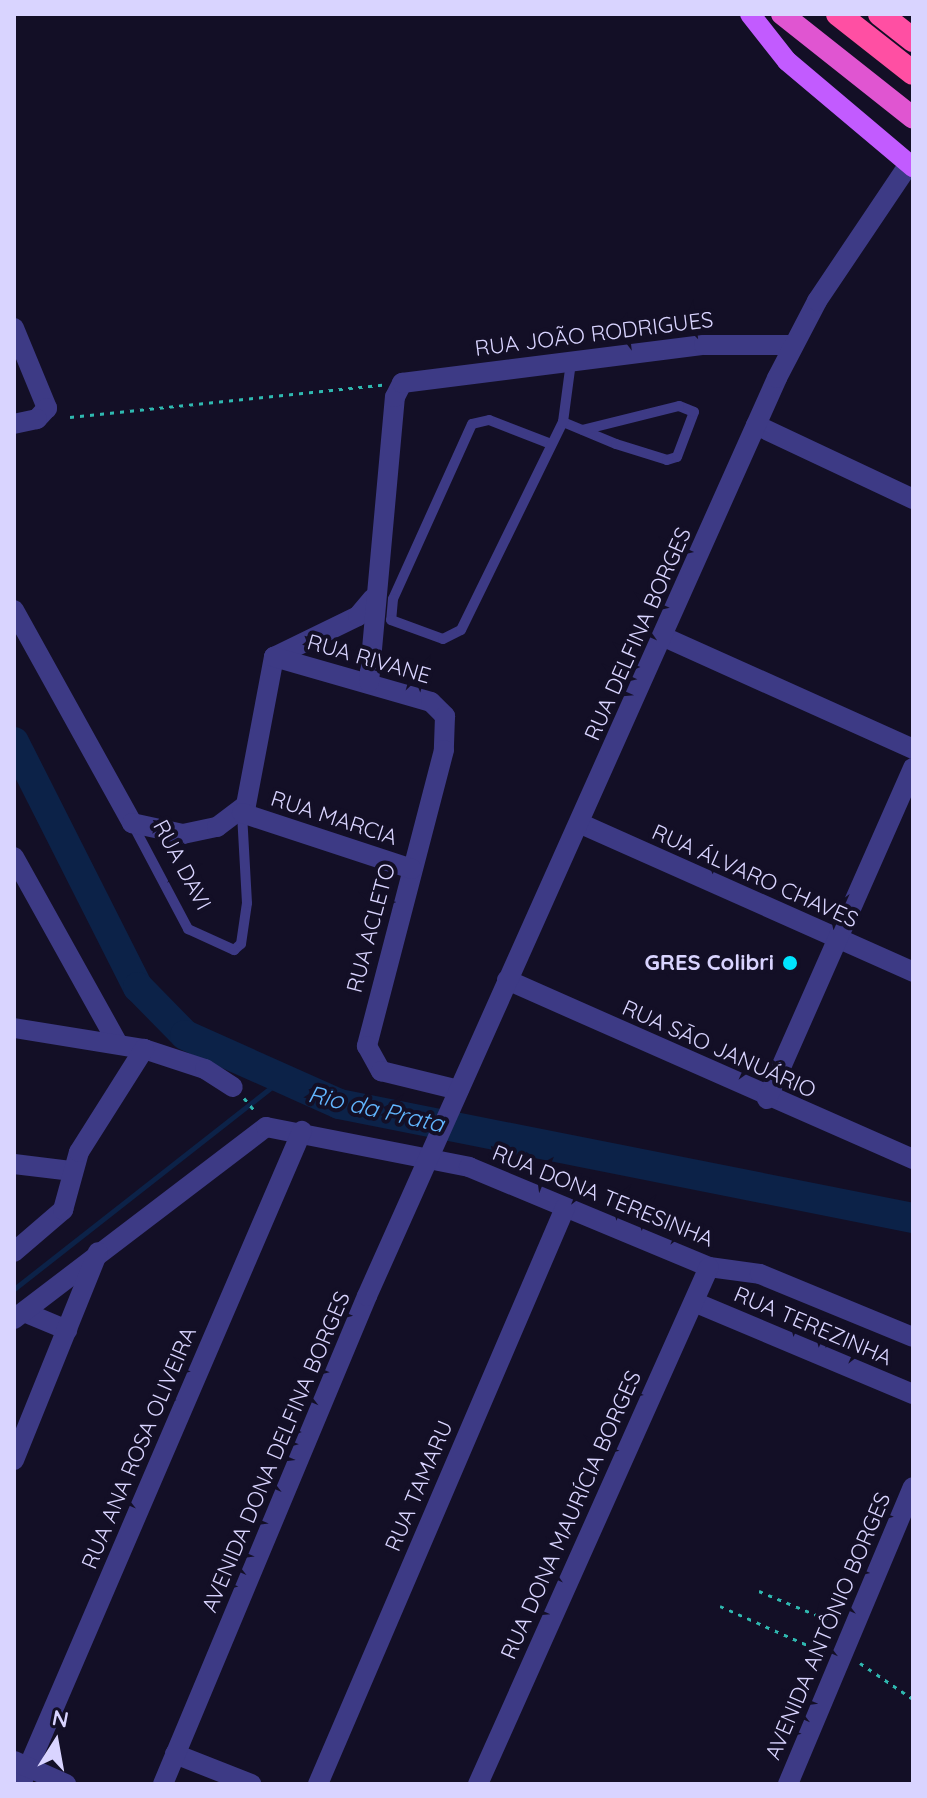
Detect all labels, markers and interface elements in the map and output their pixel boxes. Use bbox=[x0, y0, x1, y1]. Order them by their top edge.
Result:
street label: RUA JOÃO RODRIGUES bbox=[473, 306, 715, 362]
street label: RUA DELFINA BORGES bbox=[579, 523, 697, 745]
street label: RUA RIVANE bbox=[304, 629, 434, 689]
street label: RUA MARCIA bbox=[267, 785, 401, 851]
street label: RUA DAVI bbox=[147, 815, 217, 915]
street label: RUA ÁLVARO CHAVES bbox=[648, 819, 862, 933]
street label: RUA ACLETO bbox=[341, 860, 401, 996]
place label: GRES Colibri bbox=[644, 950, 774, 976]
marker: GRES Colibri bbox=[781, 954, 799, 972]
street label: RUA SĀO JANUÁRIO bbox=[618, 994, 820, 1104]
water label: Rio da Prata bbox=[305, 1079, 447, 1139]
street label: RUA DONA TERESINHA bbox=[489, 1140, 717, 1252]
street label: RUA TEREZINHA bbox=[730, 1281, 896, 1371]
street label: AVENIDA DONA DELFINA BORGES bbox=[196, 1288, 356, 1616]
street label: RUA ANA ROSA OLIVEIRA bbox=[76, 1323, 202, 1573]
street label: RUA DONA MAURÍCIA BORGES bbox=[495, 1367, 647, 1663]
street label: RUA TAMARU bbox=[380, 1417, 458, 1555]
street label: AVENIDA ANTÔNIO BORGES bbox=[760, 1489, 896, 1763]
north arrow bbox=[16, 1702, 96, 1782]
text: N bbox=[50, 1703, 71, 1734]

